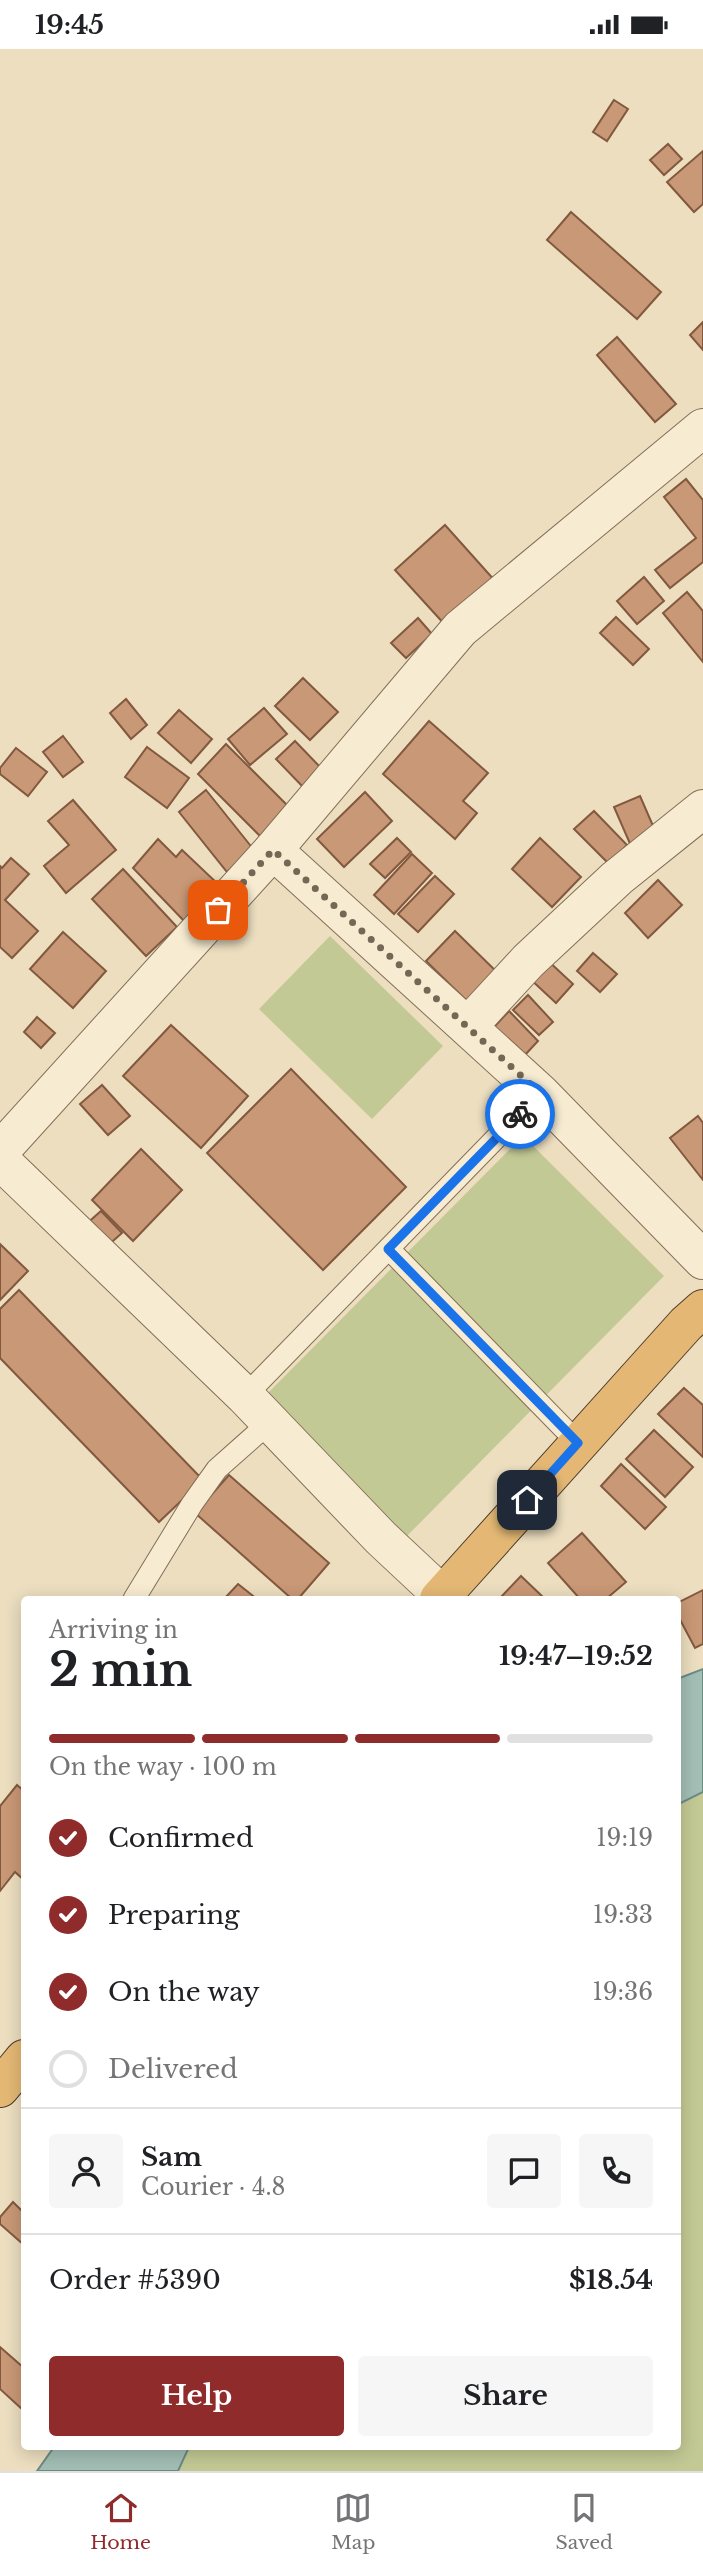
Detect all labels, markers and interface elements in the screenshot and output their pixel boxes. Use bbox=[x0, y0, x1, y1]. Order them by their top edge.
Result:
text: 19:45 bbox=[35, 9, 104, 41]
pin bbox=[188, 880, 248, 940]
icon: bag bbox=[199, 891, 237, 929]
courier bbox=[485, 1079, 555, 1149]
icon: bike bbox=[501, 1095, 539, 1133]
pin bbox=[497, 1470, 557, 1530]
icon: home bbox=[508, 1481, 546, 1519]
text: Arriving in bbox=[49, 1616, 178, 1644]
text: 19:47–19:52 bbox=[499, 1640, 653, 1672]
text: 2 min bbox=[49, 1641, 192, 1698]
text: On the way · 100 m bbox=[49, 1753, 277, 1781]
icon: check bbox=[49, 1819, 87, 1857]
text: Confirmed bbox=[108, 1822, 253, 1854]
text: 19:19 bbox=[596, 1824, 653, 1852]
icon: check bbox=[49, 1896, 87, 1934]
text: Preparing bbox=[108, 1899, 240, 1931]
text: 19:33 bbox=[593, 1901, 653, 1929]
icon: check bbox=[49, 1973, 87, 2011]
text: On the way bbox=[108, 1976, 260, 2008]
text: 19:36 bbox=[592, 1978, 653, 2006]
text: Delivered bbox=[108, 2053, 238, 2085]
button: person bbox=[49, 2134, 123, 2208]
button: chat bbox=[487, 2134, 561, 2208]
button: phone bbox=[579, 2134, 653, 2208]
text: Sam bbox=[141, 2141, 202, 2173]
text: Courier · 4.8 bbox=[141, 2173, 286, 2201]
text: Order #5390 bbox=[49, 2264, 221, 2296]
text: $18.54 bbox=[569, 2264, 653, 2296]
button: Help bbox=[49, 2356, 344, 2436]
button: Share bbox=[358, 2356, 653, 2436]
tab: Home bbox=[90, 2489, 151, 2554]
tab: Map bbox=[331, 2489, 375, 2554]
tab: Saved bbox=[556, 2489, 613, 2554]

